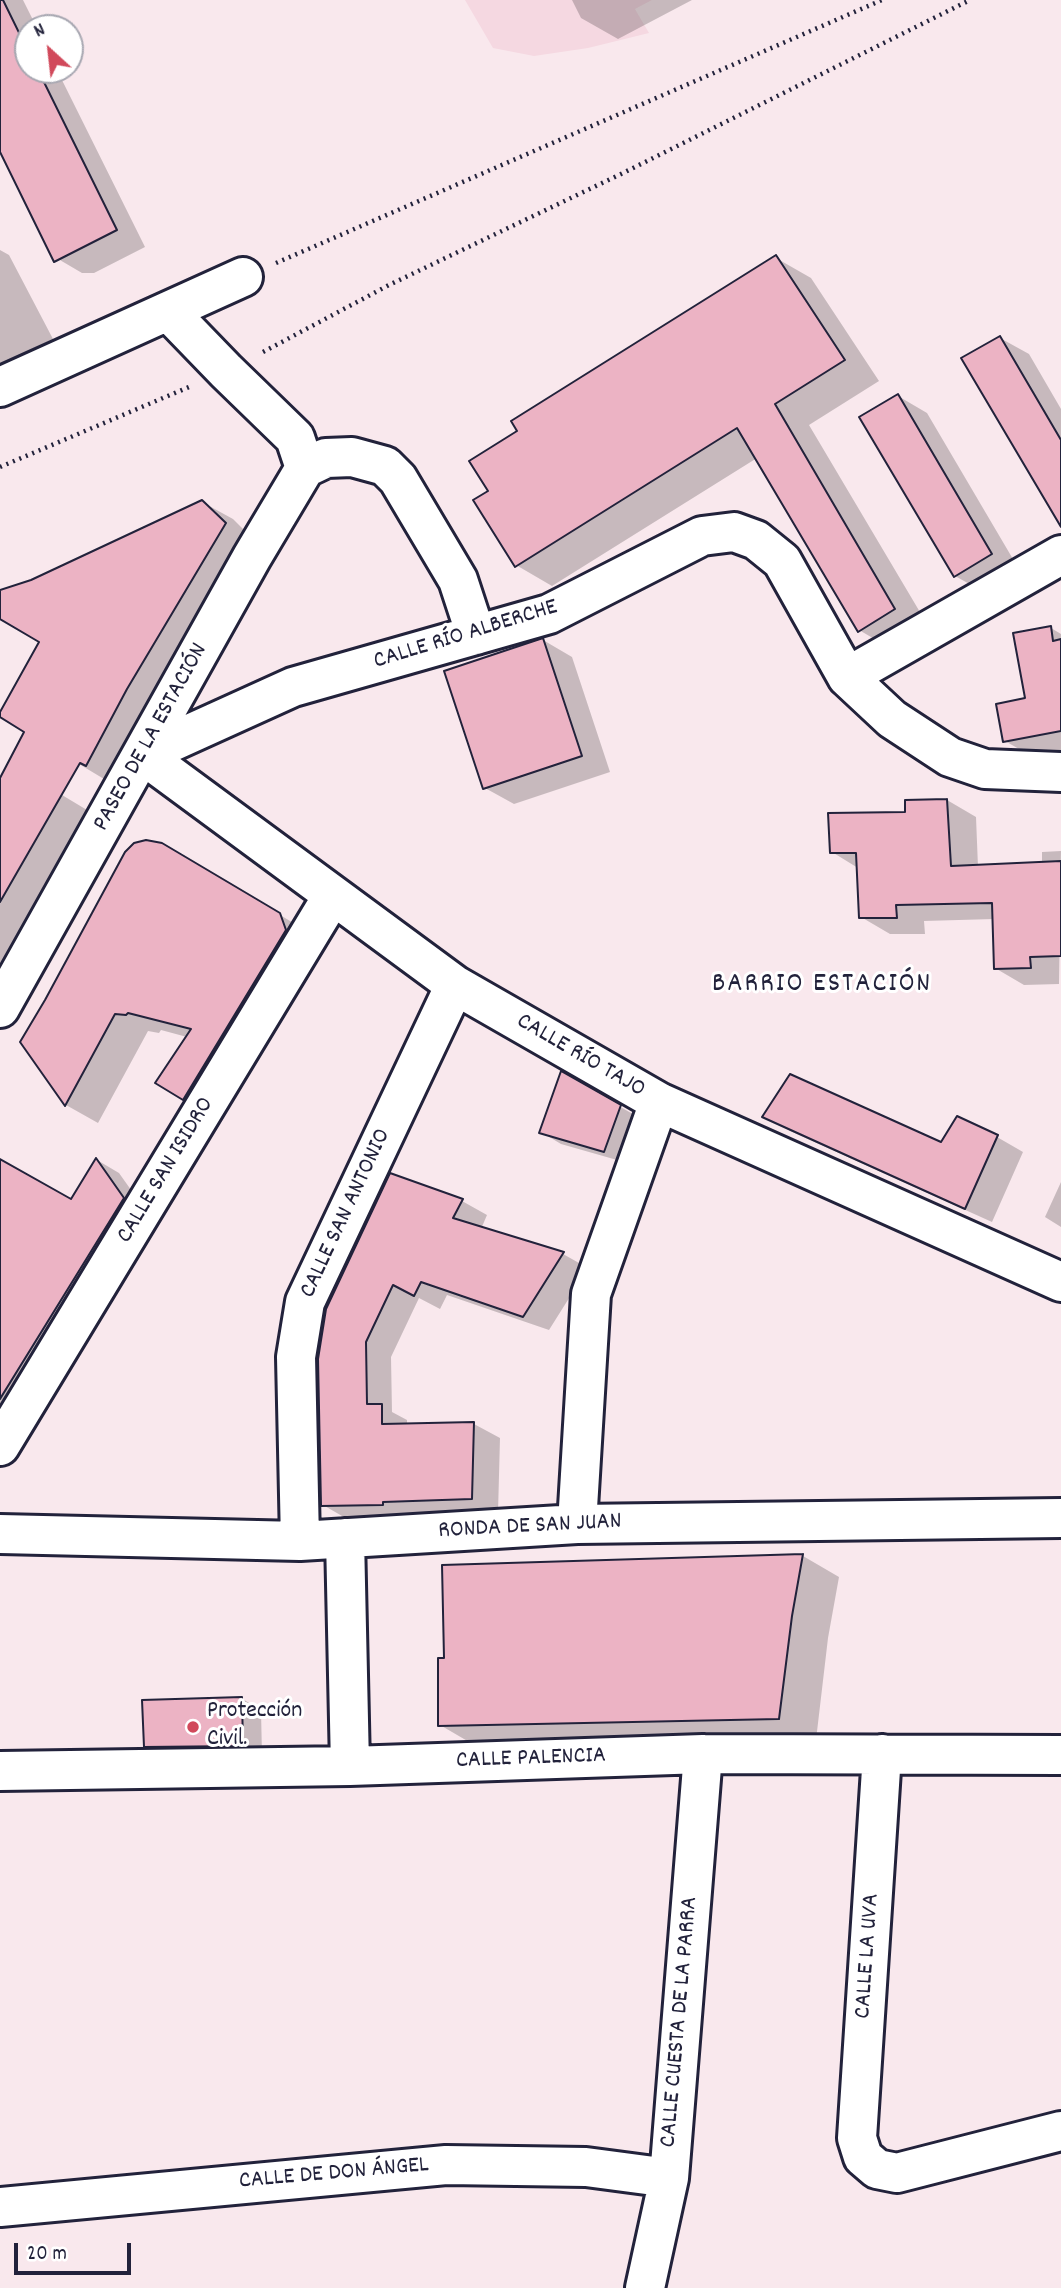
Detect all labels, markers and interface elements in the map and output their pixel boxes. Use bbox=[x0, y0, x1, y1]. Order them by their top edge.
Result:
north arrow bbox=[14, 14, 84, 84]
text: N bbox=[30, 17, 50, 46]
street label: CALLE RÍO ALBERCHE bbox=[371, 594, 561, 678]
street label: PASEO DE LA ESTACIÓN bbox=[88, 639, 216, 837]
district label: BARRIO ESTACIÓN bbox=[714, 969, 930, 1003]
street label: CALLE RÍO TAJO bbox=[510, 1009, 650, 1105]
street label: CALLE SAN ISIDRO bbox=[112, 1093, 222, 1249]
street label: CALLE SAN ANTONIO bbox=[295, 1125, 399, 1303]
street label: RONDA DE SAN JUAN bbox=[438, 1509, 622, 1547]
place label: Protección Civil. bbox=[207, 1699, 302, 1755]
marker: Protección Civil. bbox=[185, 1719, 201, 1735]
street label: CALLE PALENCIA bbox=[456, 1743, 606, 1777]
street label: CALLE LA UVA bbox=[850, 1892, 888, 2020]
street label: CALLE CUESTA DE LA PARRA bbox=[656, 1895, 706, 2149]
street label: CALLE DE DON ÁNGEL bbox=[238, 2152, 430, 2198]
scale bar bbox=[18, 2228, 135, 2272]
text: 20 m bbox=[27, 2240, 67, 2270]

